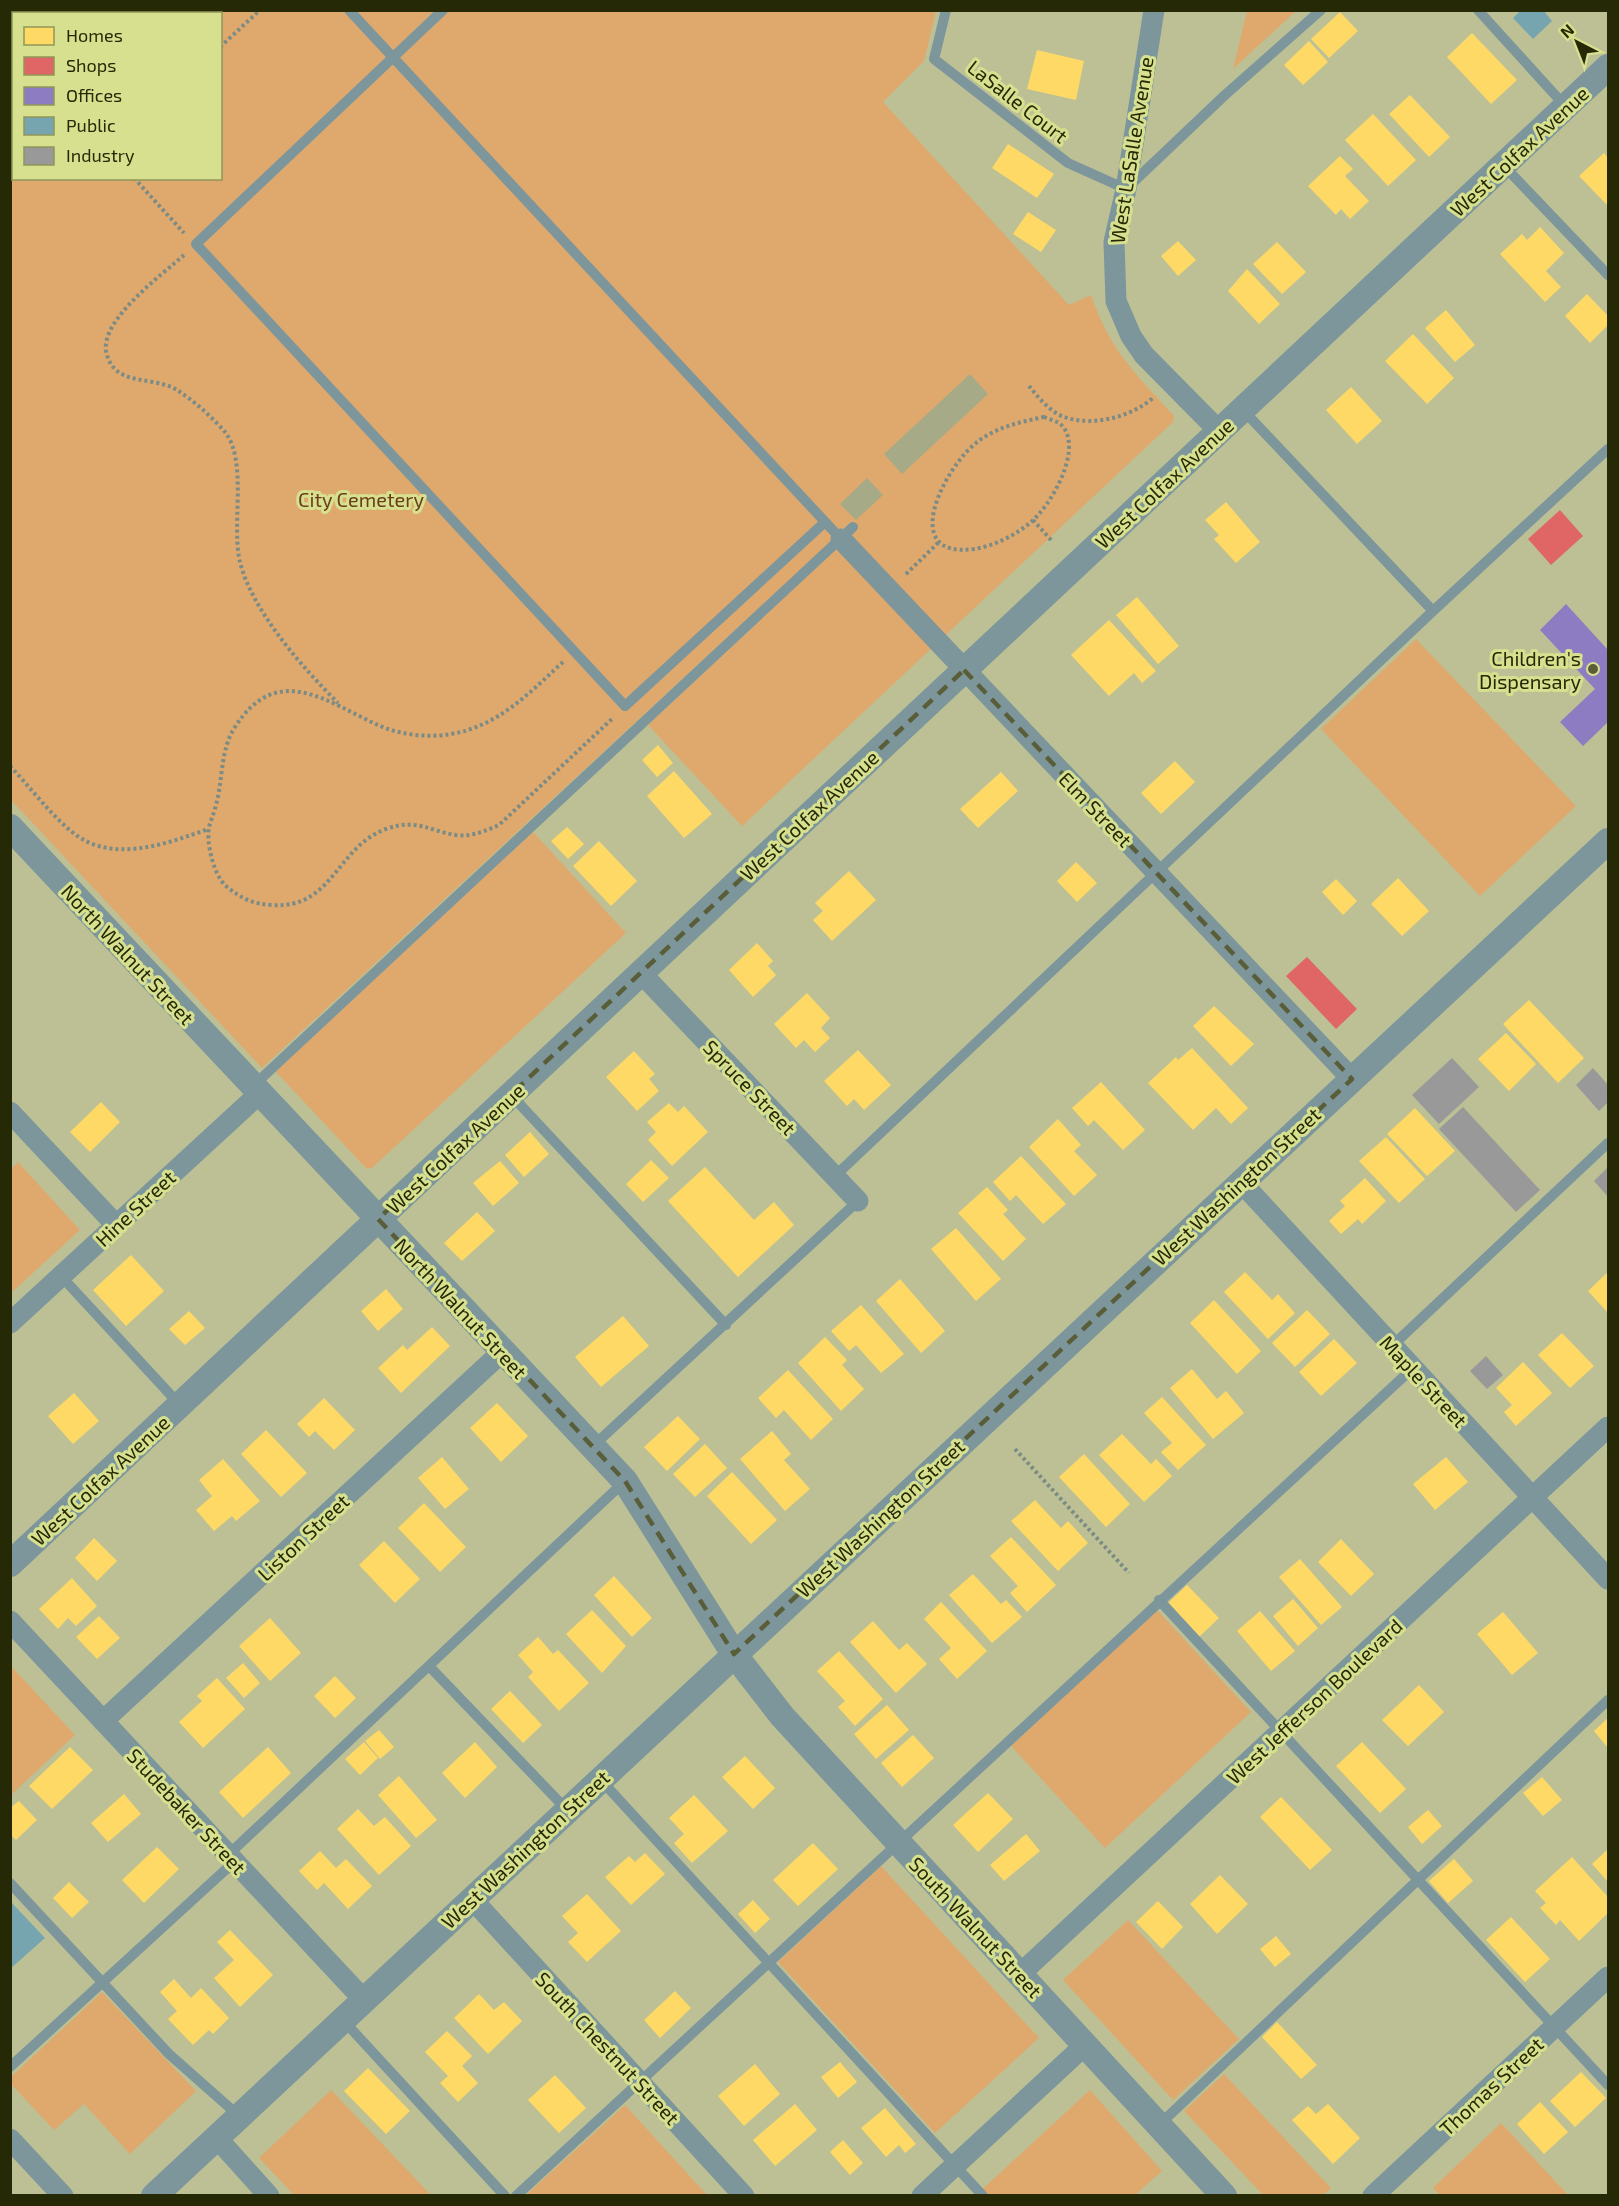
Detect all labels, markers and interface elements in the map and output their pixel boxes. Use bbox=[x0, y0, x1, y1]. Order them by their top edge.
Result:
legend bbox=[12, 12, 222, 180]
north arrow bbox=[1547, 12, 1607, 72]
text: N bbox=[1556, 20, 1577, 41]
text: Homes bbox=[66, 24, 123, 46]
text: Shops bbox=[66, 54, 116, 76]
street label: LaSalle Court bbox=[963, 55, 1073, 148]
street label: West LaSalle Avenue bbox=[1104, 55, 1158, 245]
street label: West Colfax Avenue bbox=[1445, 81, 1593, 221]
text: Offices bbox=[66, 84, 122, 106]
text: Public bbox=[66, 114, 116, 136]
text: Industry bbox=[66, 144, 135, 166]
street label: West Colfax Avenue bbox=[1090, 413, 1238, 553]
park label: City Cemetery bbox=[298, 487, 424, 511]
place label: Children's Dispensary bbox=[1479, 646, 1581, 693]
marker: Children's Dispensary bbox=[1586, 662, 1600, 676]
street label: West Colfax Avenue bbox=[735, 745, 883, 885]
street label: Elm Street bbox=[1054, 767, 1138, 852]
street label: North Walnut Street bbox=[57, 879, 200, 1029]
street label: Spruce Street bbox=[699, 1035, 801, 1140]
street label: West Colfax Avenue bbox=[381, 1078, 529, 1218]
street label: West Washington Street bbox=[1147, 1102, 1325, 1270]
street label: Hine Street bbox=[90, 1165, 180, 1251]
street label: North Walnut Street bbox=[390, 1233, 533, 1383]
street label: Maple Street bbox=[1375, 1330, 1473, 1432]
street label: West Colfax Avenue bbox=[26, 1410, 174, 1550]
street label: West Washington Street bbox=[791, 1434, 969, 1602]
street label: Liston Street bbox=[252, 1488, 354, 1585]
street label: West Jefferson Boulevard bbox=[1221, 1613, 1407, 1789]
street label: Studebaker Street bbox=[123, 1743, 252, 1879]
street label: West Washington Street bbox=[436, 1765, 614, 1933]
street label: South Walnut Street bbox=[905, 1852, 1048, 2003]
street label: South Chestnut Street bbox=[531, 1967, 685, 2130]
street label: Thomas Street bbox=[1434, 2032, 1548, 2140]

